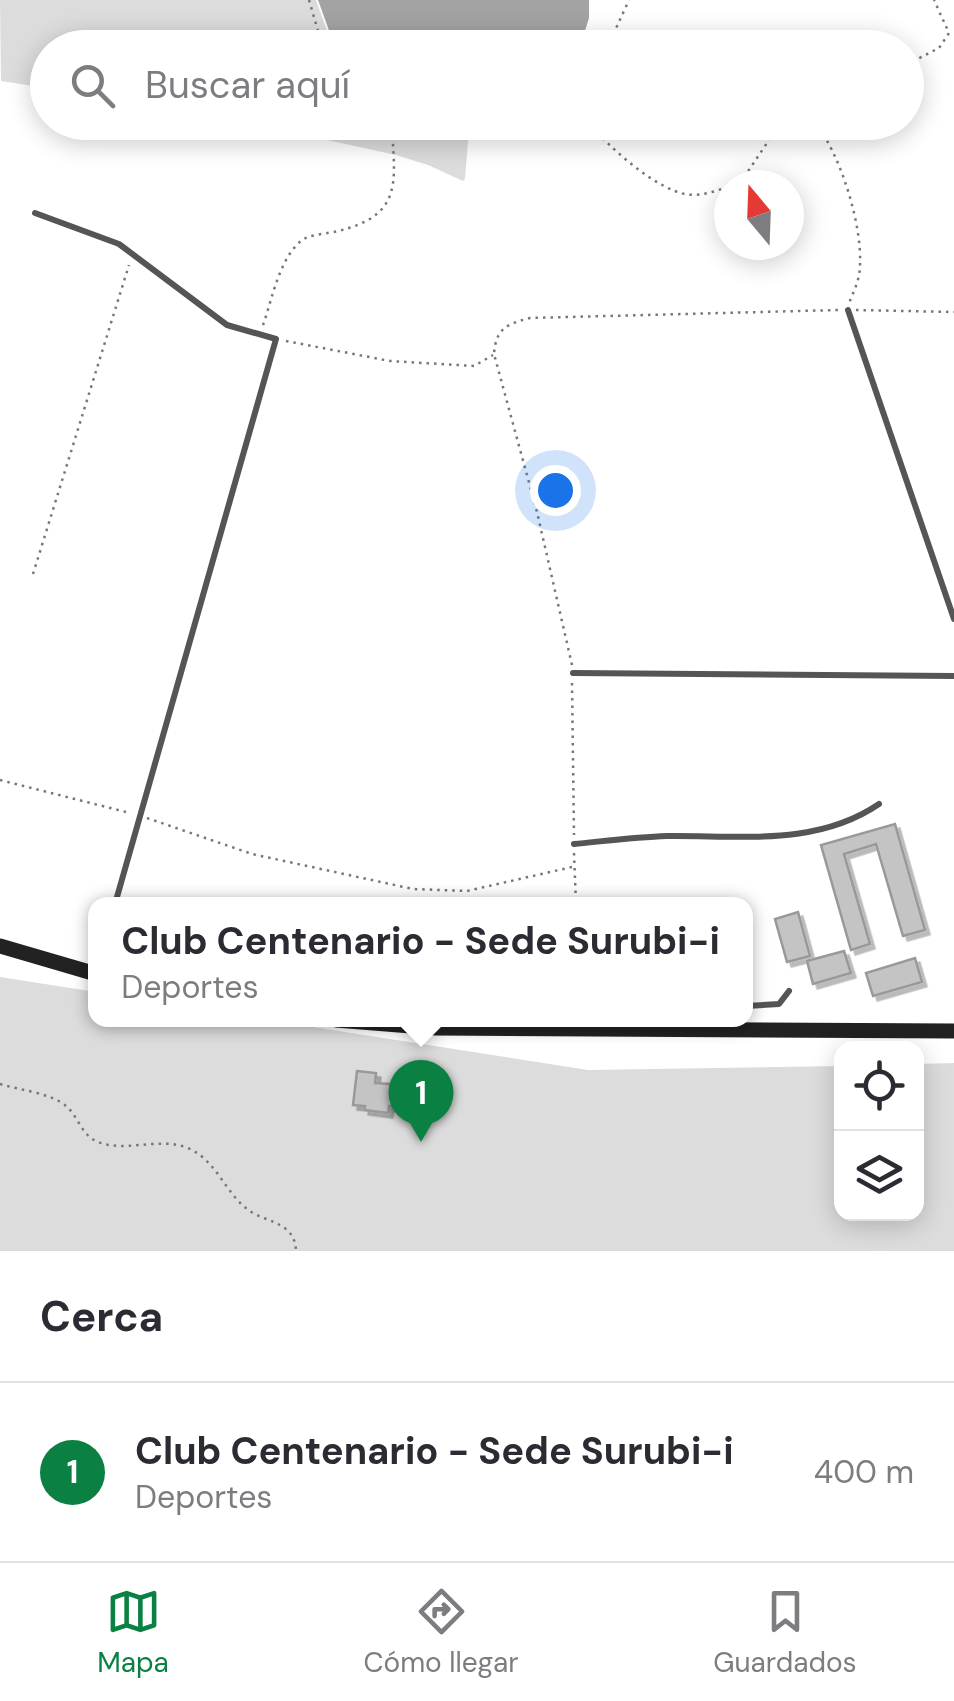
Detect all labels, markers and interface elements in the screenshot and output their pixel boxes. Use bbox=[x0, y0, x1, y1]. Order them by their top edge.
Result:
search box bbox=[30, 30, 924, 140]
icon: search bbox=[65, 58, 120, 113]
text: Buscar aquí bbox=[145, 60, 350, 110]
north arrow bbox=[714, 170, 804, 260]
your location bbox=[530, 465, 581, 516]
popup bbox=[88, 897, 753, 1027]
text: Club Centenario - Sede Surubi-i bbox=[121, 916, 720, 966]
text: Deportes bbox=[121, 966, 259, 1008]
map controls bbox=[834, 1041, 924, 1221]
button: locate bbox=[834, 1041, 924, 1131]
pin: 1 bbox=[388, 1060, 454, 1142]
button: layers bbox=[834, 1131, 924, 1221]
text: Cerca bbox=[40, 1289, 163, 1344]
text: Club Centenario - Sede Surubi-i bbox=[135, 1426, 734, 1476]
text: 1 bbox=[67, 1451, 78, 1493]
text: 400 m bbox=[814, 1451, 914, 1493]
text: Deportes bbox=[135, 1476, 272, 1518]
tab: Mapa bbox=[97, 1584, 169, 1681]
tab: Cómo llegar bbox=[363, 1584, 519, 1681]
tab: Guardados bbox=[713, 1584, 857, 1681]

